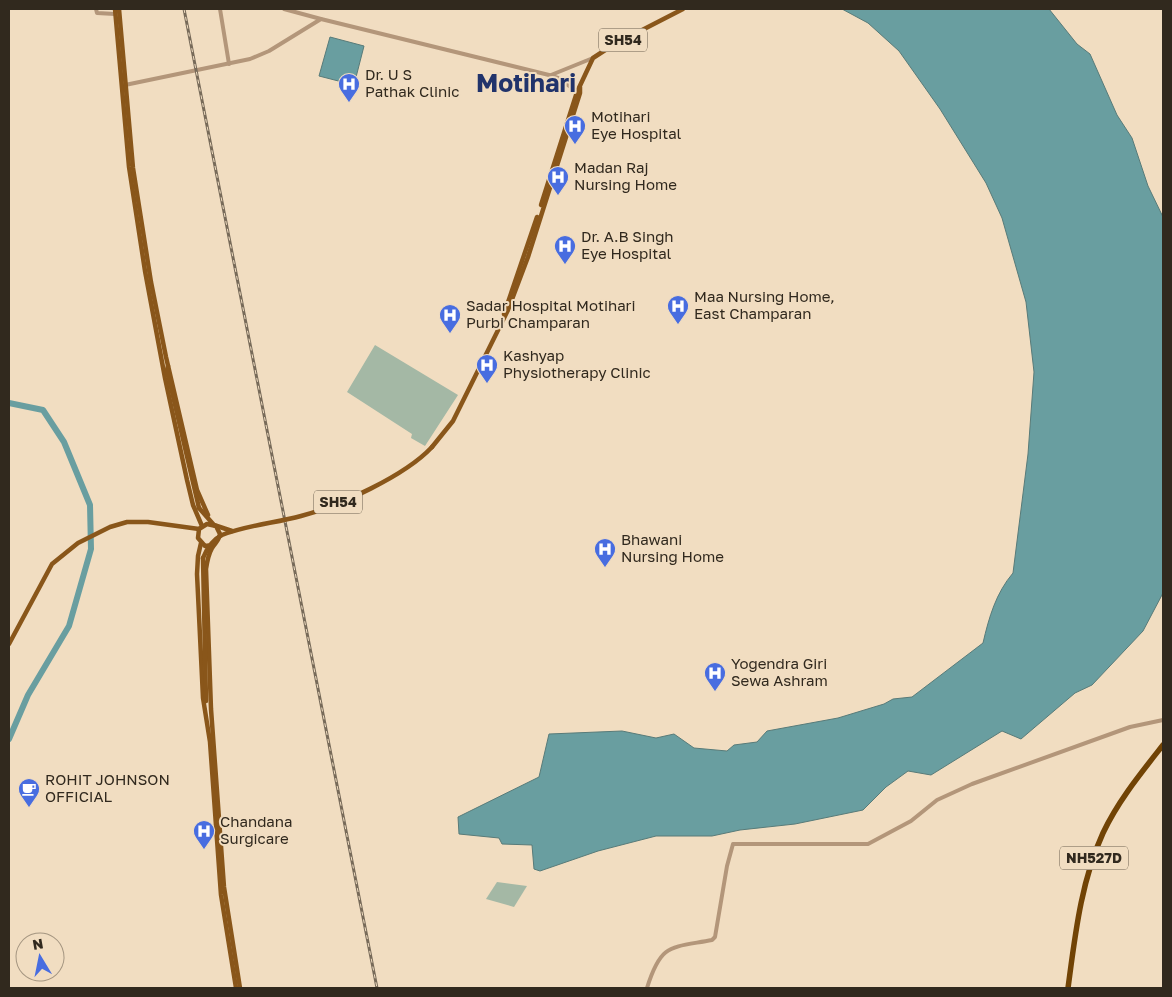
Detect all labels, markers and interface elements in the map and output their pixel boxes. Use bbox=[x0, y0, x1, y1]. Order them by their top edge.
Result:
road number: SH54 bbox=[599, 28, 647, 52]
place label: Dr. U S Pathak Clinic bbox=[365, 65, 459, 100]
district label: Motihari bbox=[476, 67, 576, 98]
hospital icon: Dr. U S Pathak Clinic bbox=[337, 72, 361, 103]
place label: Motihari Eye Hospital bbox=[591, 107, 682, 142]
hospital icon: Motihari Eye Hospital bbox=[563, 114, 587, 145]
place label: Madan Raj Nursing Home bbox=[574, 158, 677, 193]
hospital icon: Madan Raj Nursing Home bbox=[546, 165, 570, 196]
place label: Dr. A.B Singh Eye Hospital bbox=[581, 227, 674, 262]
hospital icon: Dr. A.B Singh Eye Hospital bbox=[553, 234, 577, 265]
place label: Maa Nursing Home, East Champaran bbox=[694, 287, 835, 322]
hospital icon: Maa Nursing Home, East Champaran bbox=[666, 294, 690, 325]
place label: Sadar Hospital Motihari Purbi Champaran bbox=[466, 296, 636, 331]
hospital icon: Sadar Hospital Motihari Purbi Champaran bbox=[438, 303, 462, 334]
place label: Kashyap Physiotherapy Clinic bbox=[503, 346, 651, 381]
hospital icon: Kashyap Physiotherapy Clinic bbox=[475, 353, 499, 384]
road number: SH54 bbox=[314, 491, 362, 514]
place label: Bhawani Nursing Home bbox=[621, 530, 724, 565]
hospital icon: Bhawani Nursing Home bbox=[593, 537, 617, 568]
place label: Yogendra Giri Sewa Ashram bbox=[731, 654, 828, 689]
hospital icon: Yogendra Giri Sewa Ashram bbox=[703, 661, 727, 692]
place label: ROHIT JOHNSON OFFICIAL bbox=[45, 770, 170, 805]
cafe icon: ROHIT JOHNSON OFFICIAL bbox=[17, 777, 41, 808]
place label: Chandana Surgicare bbox=[220, 812, 293, 847]
hospital icon: Chandana Surgicare bbox=[192, 819, 216, 850]
road number: NH527D bbox=[1060, 846, 1128, 870]
north arrow bbox=[15, 932, 65, 982]
text: N bbox=[31, 934, 44, 953]

